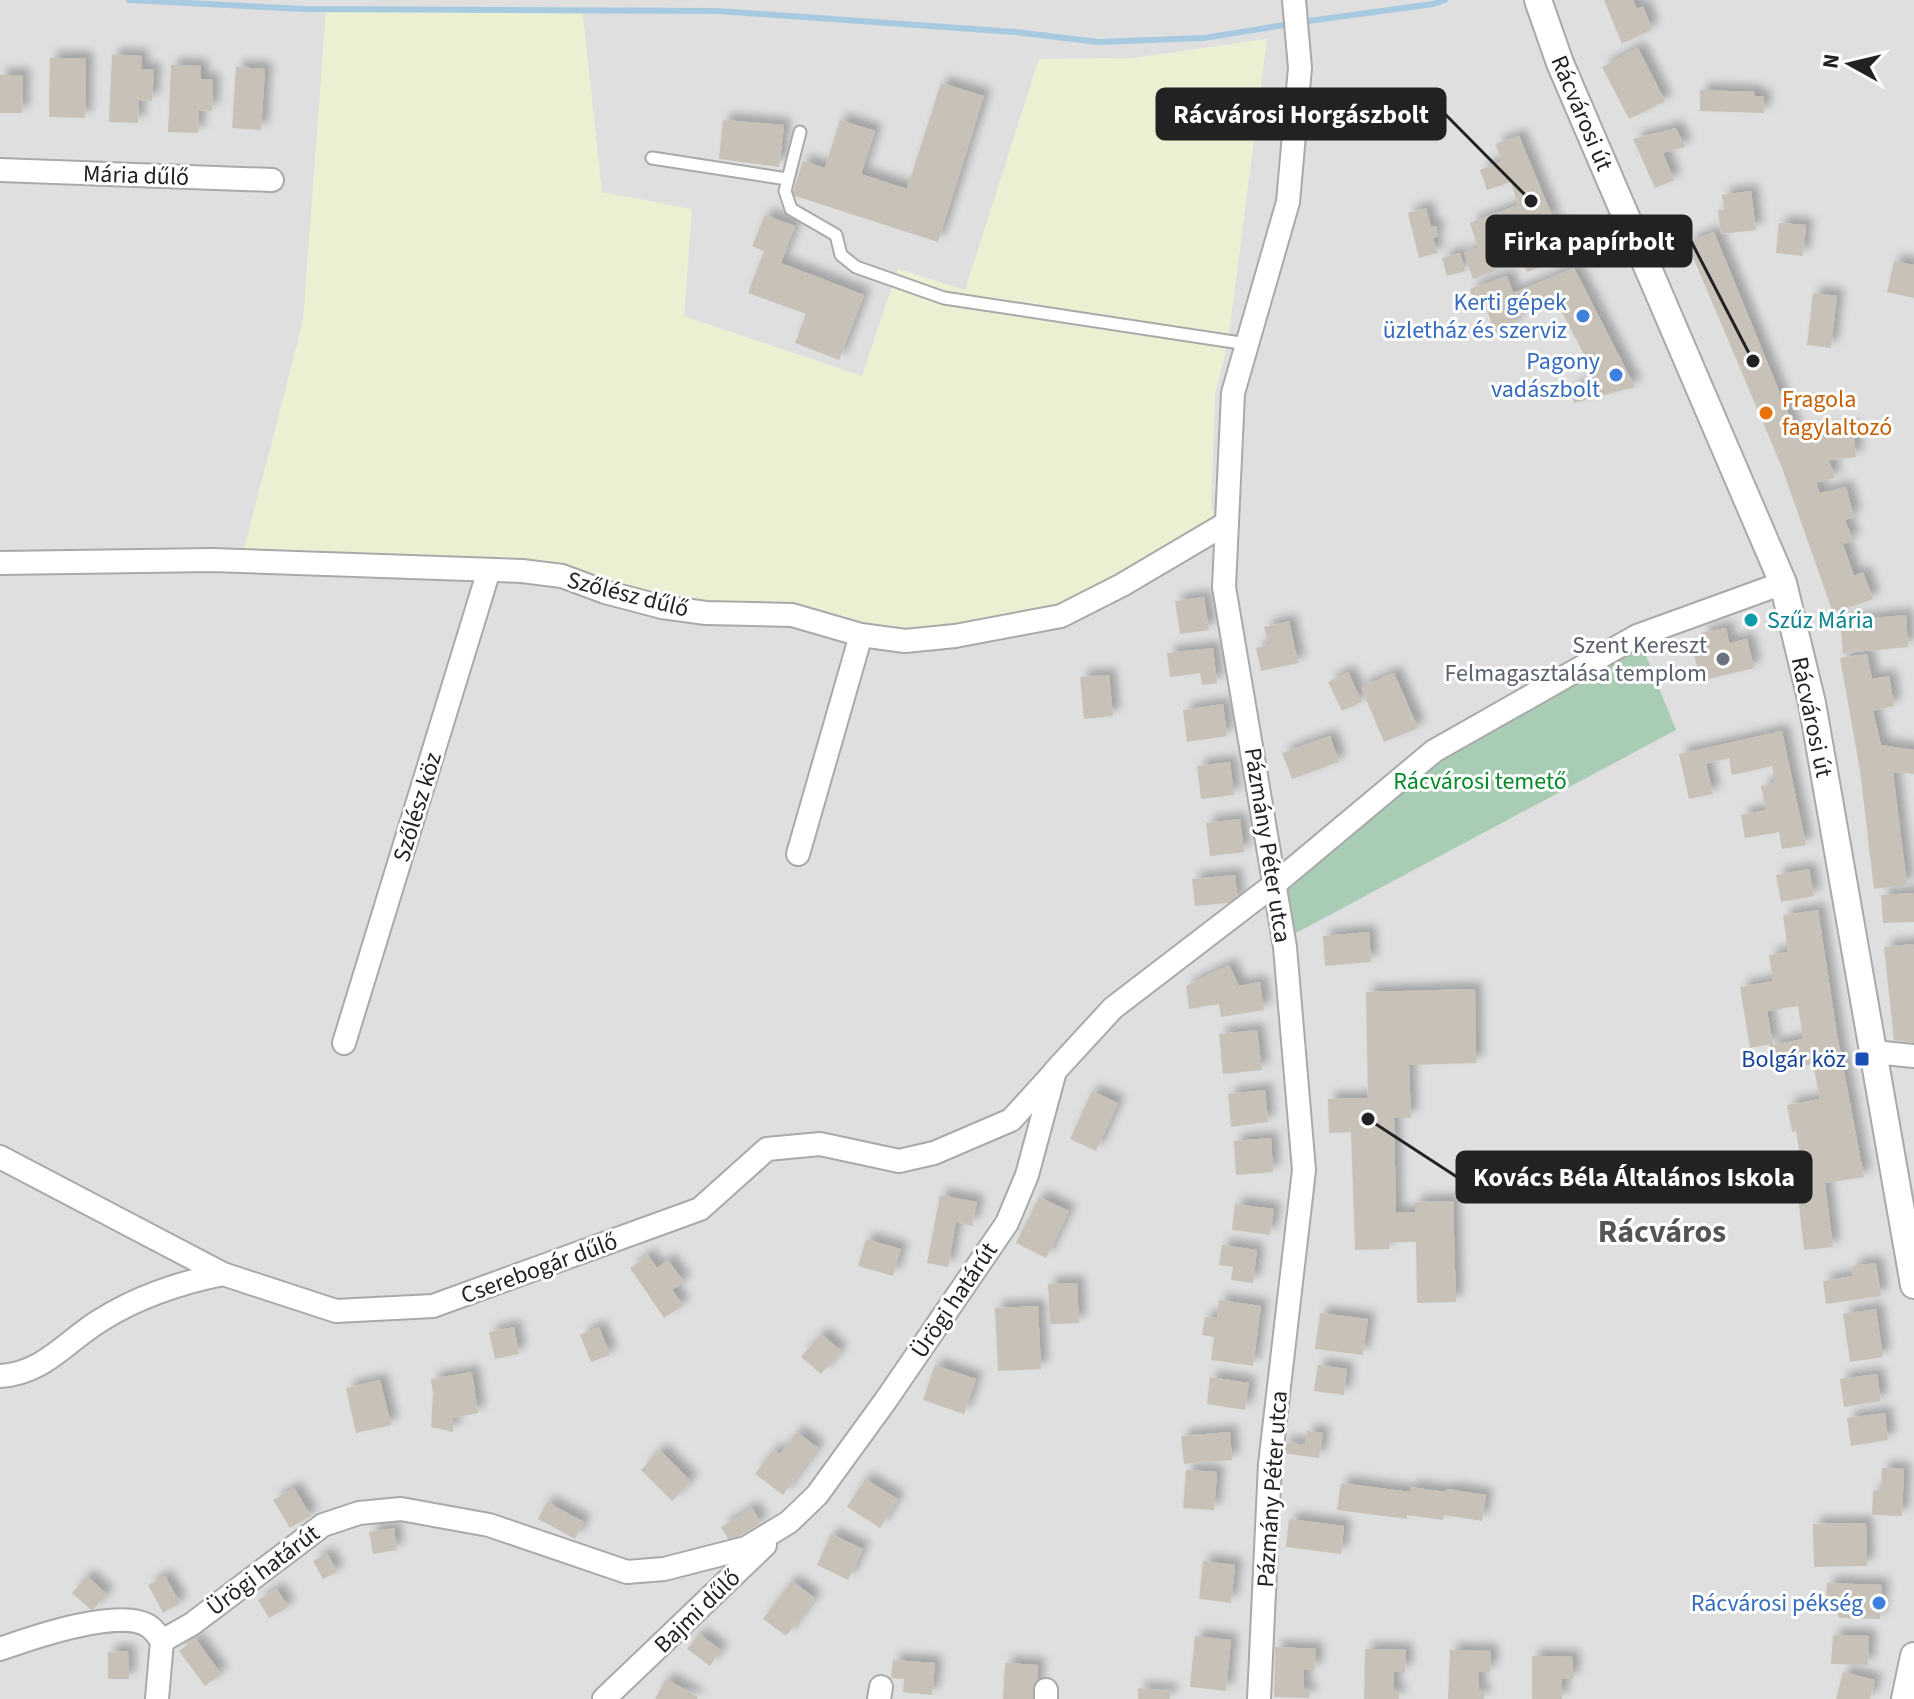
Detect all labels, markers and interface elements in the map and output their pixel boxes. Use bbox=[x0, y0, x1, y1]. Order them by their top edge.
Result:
north arrow bbox=[1810, 24, 1890, 104]
street label: Rácvárosi út bbox=[1541, 50, 1622, 176]
text: N bbox=[1814, 52, 1848, 71]
callout: Rácvárosi Horgászbolt bbox=[1157, 89, 1445, 139]
text: Rácvárosi Horgászbolt bbox=[1173, 96, 1429, 133]
street label: Mária dűlő bbox=[82, 156, 190, 195]
callout: Firka papírbolt bbox=[1487, 216, 1691, 266]
text: Firka papírbolt bbox=[1503, 223, 1675, 260]
place label: Kerti gépek üzletház és szerviz bbox=[1383, 285, 1567, 348]
marker: Kerti gépek üzletház és szerviz bbox=[1574, 307, 1592, 325]
place label: Pagony vadászbolt bbox=[1491, 344, 1600, 407]
marker: Pagony vadászbolt bbox=[1607, 366, 1625, 384]
place label: Fragola fagylaltozó bbox=[1782, 382, 1892, 445]
marker: Fragola fagylaltozó bbox=[1757, 404, 1775, 422]
street label: Szőlész dűlő bbox=[563, 562, 692, 627]
place label: Szűz Mária bbox=[1767, 603, 1874, 638]
marker: Szűz Mária bbox=[1742, 611, 1760, 629]
place label: Szent Kereszt Felmagasztalása templom bbox=[1445, 628, 1707, 691]
marker: Szent Kereszt Felmagasztalása templom bbox=[1714, 650, 1732, 668]
street label: Rácvárosi út bbox=[1782, 654, 1841, 781]
street label: Pázmány Péter utca bbox=[1235, 745, 1300, 945]
street label: Szőlész köz bbox=[384, 748, 451, 866]
park label: Rácvárosi temető bbox=[1393, 764, 1567, 799]
place label: Bolgár köz bbox=[1741, 1042, 1846, 1077]
marker: Bolgár köz bbox=[1853, 1050, 1871, 1068]
callout: Kovács Béla Általános Iskola bbox=[1457, 1152, 1811, 1202]
text: Kovács Béla Általános Iskola bbox=[1473, 1159, 1795, 1196]
district label: Rácváros bbox=[1598, 1209, 1726, 1255]
street label: Cserebogár dűlő bbox=[456, 1224, 622, 1313]
street label: Ürögi határút bbox=[903, 1235, 1006, 1365]
street label: Pázmány Péter utca bbox=[1248, 1389, 1297, 1589]
street label: Ürögi határút bbox=[199, 1516, 327, 1625]
street label: Bajmi dűlő bbox=[646, 1561, 748, 1662]
place label: Rácvárosi pékség bbox=[1691, 1586, 1863, 1621]
marker: Rácvárosi pékség bbox=[1870, 1594, 1888, 1612]

